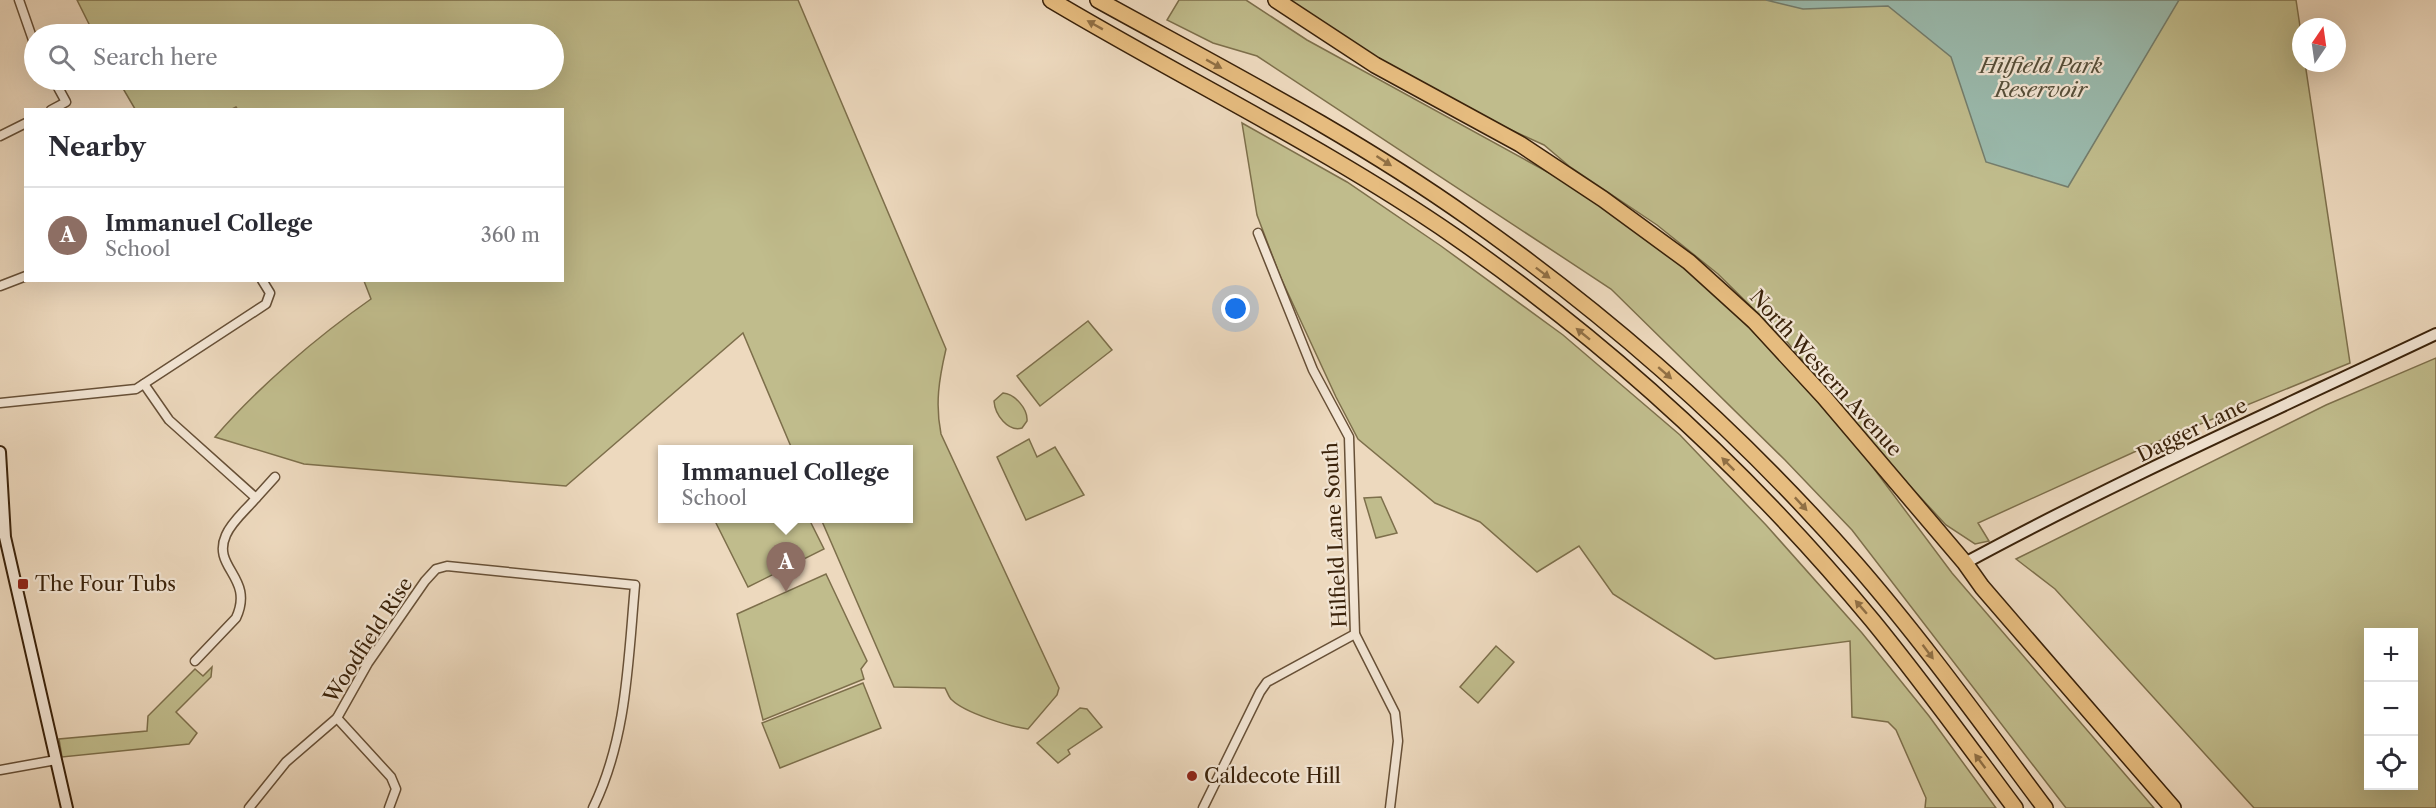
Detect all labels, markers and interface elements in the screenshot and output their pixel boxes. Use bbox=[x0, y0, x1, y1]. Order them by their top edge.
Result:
north arrow bbox=[2292, 18, 2346, 72]
one-way arrow bbox=[1086, 20, 1103, 30]
search box bbox=[24, 24, 564, 90]
icon: search bbox=[45, 41, 78, 74]
text: Search here bbox=[93, 44, 218, 71]
water label: Hilfield Park Reservoir bbox=[1978, 53, 2102, 102]
one-way arrow bbox=[1206, 59, 1222, 70]
text: Nearby bbox=[48, 131, 146, 163]
one-way arrow bbox=[1375, 155, 1391, 167]
text: Immanuel College bbox=[105, 210, 313, 237]
text: A bbox=[60, 223, 75, 247]
text: 360 m bbox=[481, 223, 540, 247]
text: School bbox=[105, 237, 170, 261]
one-way arrow bbox=[1536, 266, 1551, 278]
street label: North Western Avenue bbox=[1745, 285, 1907, 461]
your location bbox=[1221, 294, 1250, 323]
one-way arrow bbox=[1576, 328, 1591, 341]
one-way arrow bbox=[1657, 366, 1673, 379]
street label: Dagger Lane bbox=[2133, 393, 2251, 467]
street label: Hilfield Lane South bbox=[1318, 441, 1352, 628]
popup bbox=[658, 445, 913, 523]
one-way arrow bbox=[1722, 457, 1736, 471]
text: Immanuel College bbox=[682, 459, 889, 486]
text: School bbox=[682, 486, 747, 510]
one-way arrow bbox=[1794, 497, 1808, 512]
pin: A bbox=[766, 542, 806, 592]
place label: The Four Tubs bbox=[35, 572, 176, 596]
street label: Woodfield Rise bbox=[318, 573, 417, 708]
marker: The Four Tubs bbox=[16, 577, 30, 591]
one-way arrow bbox=[1855, 600, 1868, 615]
map controls bbox=[2364, 628, 2418, 790]
button: + bbox=[2364, 628, 2418, 682]
one-way arrow bbox=[1922, 644, 1934, 660]
button: − bbox=[2364, 682, 2418, 736]
button: locate bbox=[2364, 736, 2418, 790]
one-way arrow bbox=[1974, 754, 1986, 770]
place label: Caldecote Hill bbox=[1204, 764, 1341, 788]
marker: Caldecote Hill bbox=[1185, 769, 1199, 783]

